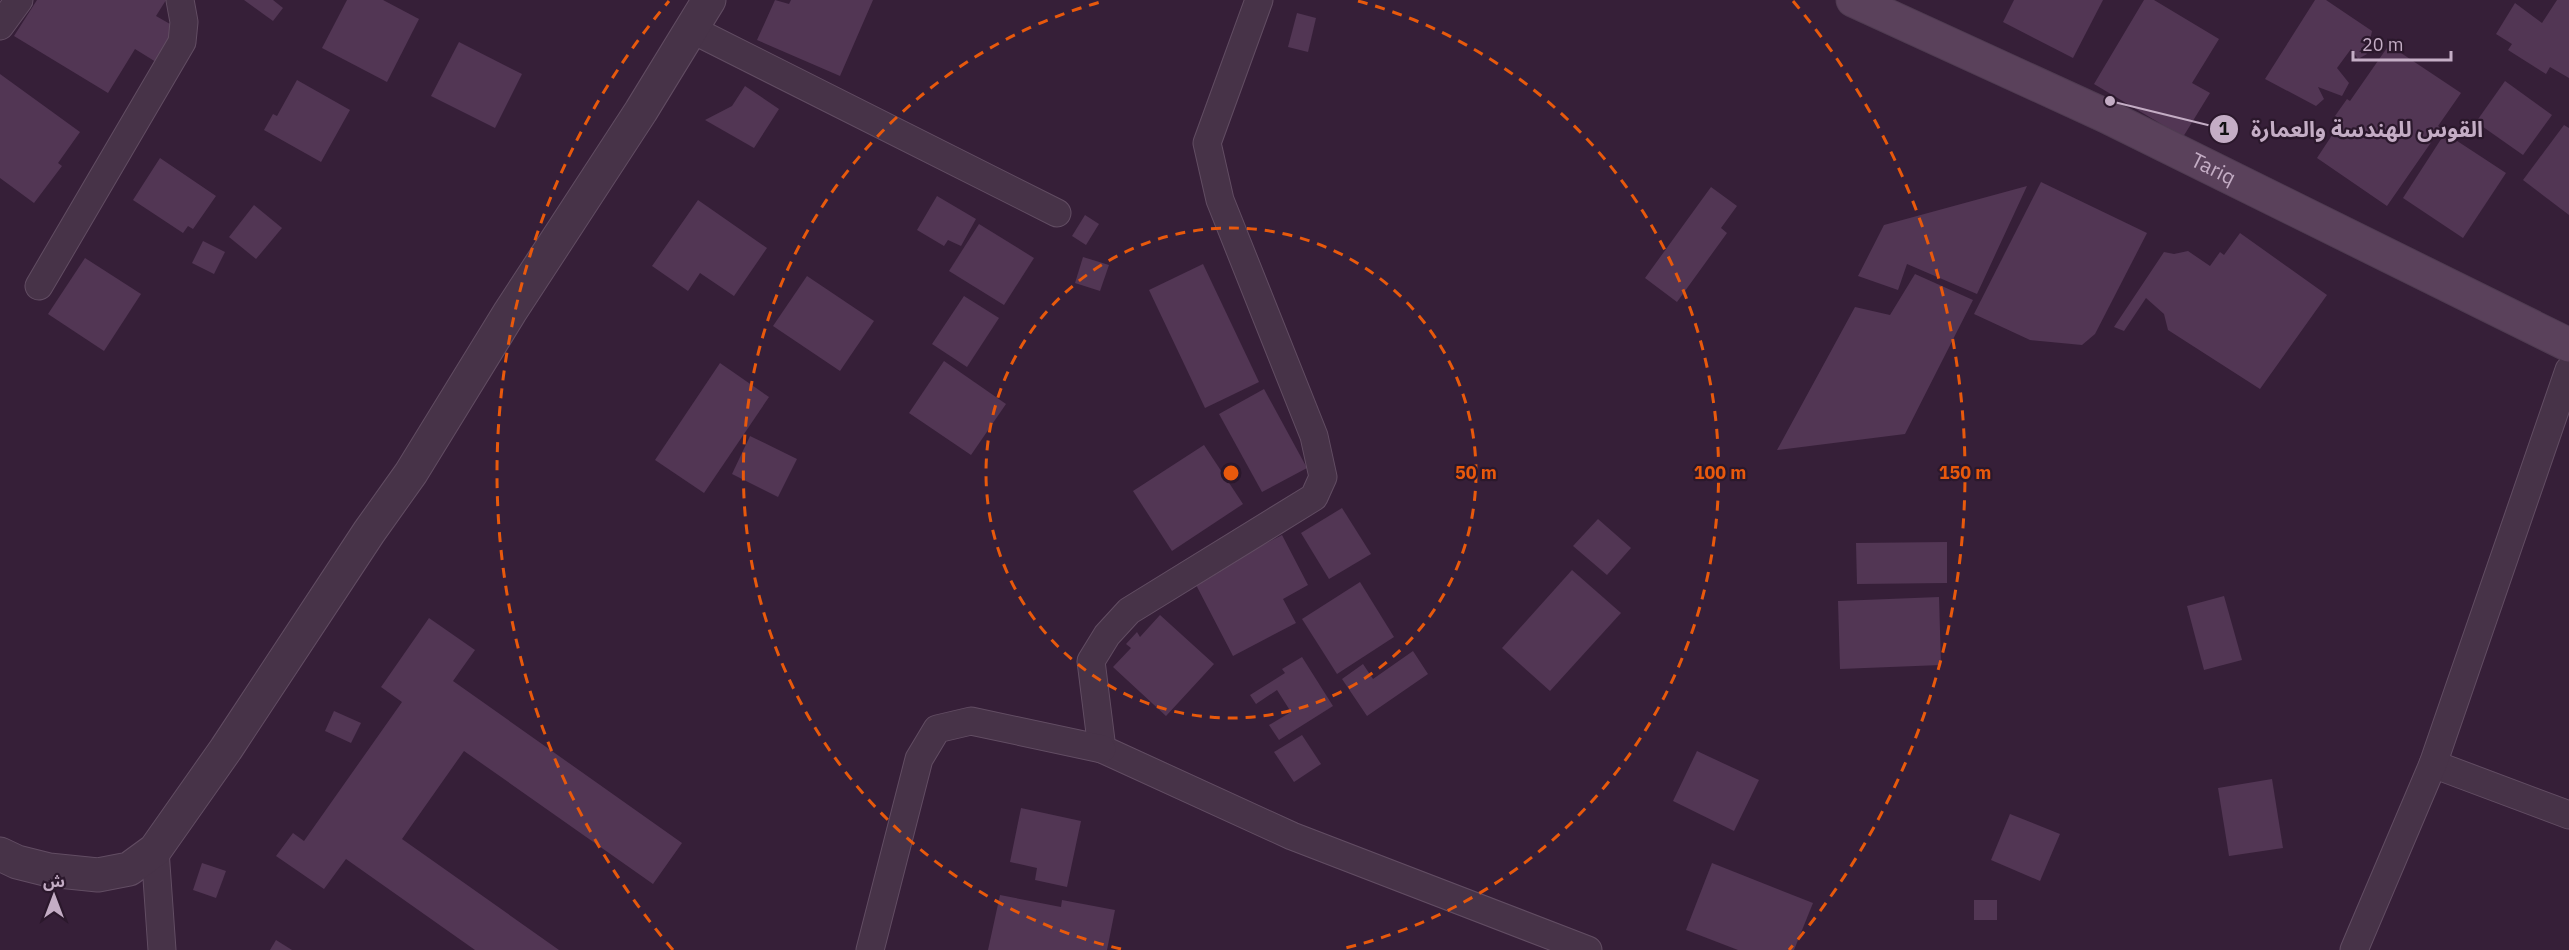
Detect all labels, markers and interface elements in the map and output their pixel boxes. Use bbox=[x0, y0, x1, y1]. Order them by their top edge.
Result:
scale bar bbox=[2353, 24, 2450, 62]
text: 20 m bbox=[2362, 33, 2404, 56]
callout: القوس للهندسة والعمارة bbox=[2209, 109, 2495, 149]
text: القوس للهندسة والعمارة bbox=[2251, 114, 2483, 143]
text: 1 bbox=[2219, 117, 2230, 140]
street label: Tariq bbox=[2186, 145, 2241, 191]
text: 50 m bbox=[1455, 461, 1497, 484]
text: 100 m bbox=[1694, 461, 1746, 484]
text: 150 m bbox=[1939, 461, 1991, 484]
centre of rings bbox=[1221, 463, 1241, 483]
north arrow bbox=[24, 866, 84, 926]
text: ش bbox=[43, 871, 65, 891]

